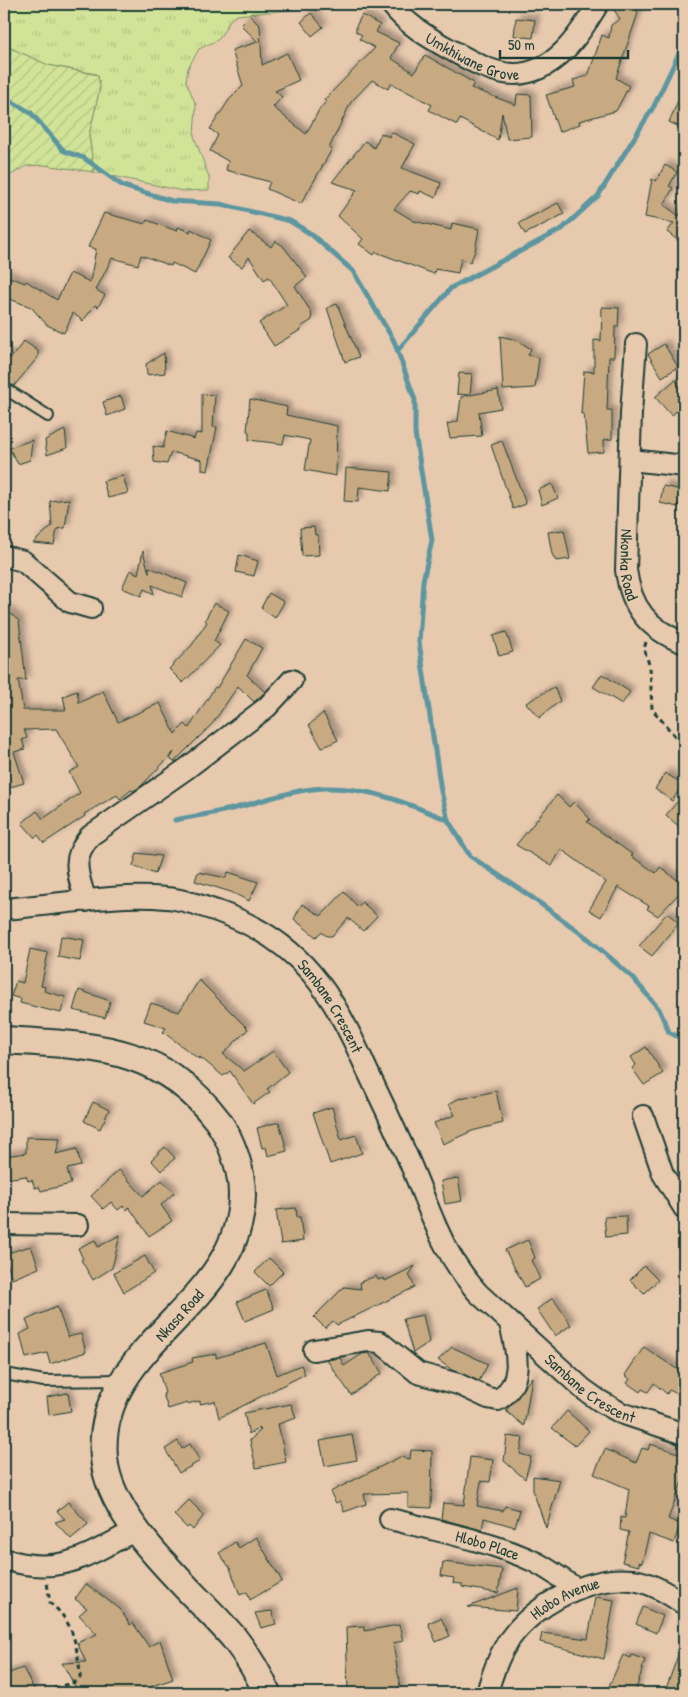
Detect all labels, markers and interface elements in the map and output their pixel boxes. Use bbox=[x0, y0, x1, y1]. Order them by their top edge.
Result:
street label: Umkhiwane Grove bbox=[421, 27, 520, 85]
scale bar bbox=[500, 28, 628, 60]
text: 50 m bbox=[508, 34, 535, 55]
street label: Nkonka Road bbox=[615, 529, 644, 604]
street label: Sambane Crescent bbox=[293, 954, 369, 1057]
street label: Nkasa Road bbox=[149, 1284, 209, 1346]
street label: Sambane Crescent bbox=[540, 1349, 639, 1428]
street label: Hlobo Place bbox=[453, 1525, 523, 1565]
street label: Hlobo Avenue bbox=[525, 1571, 602, 1624]

